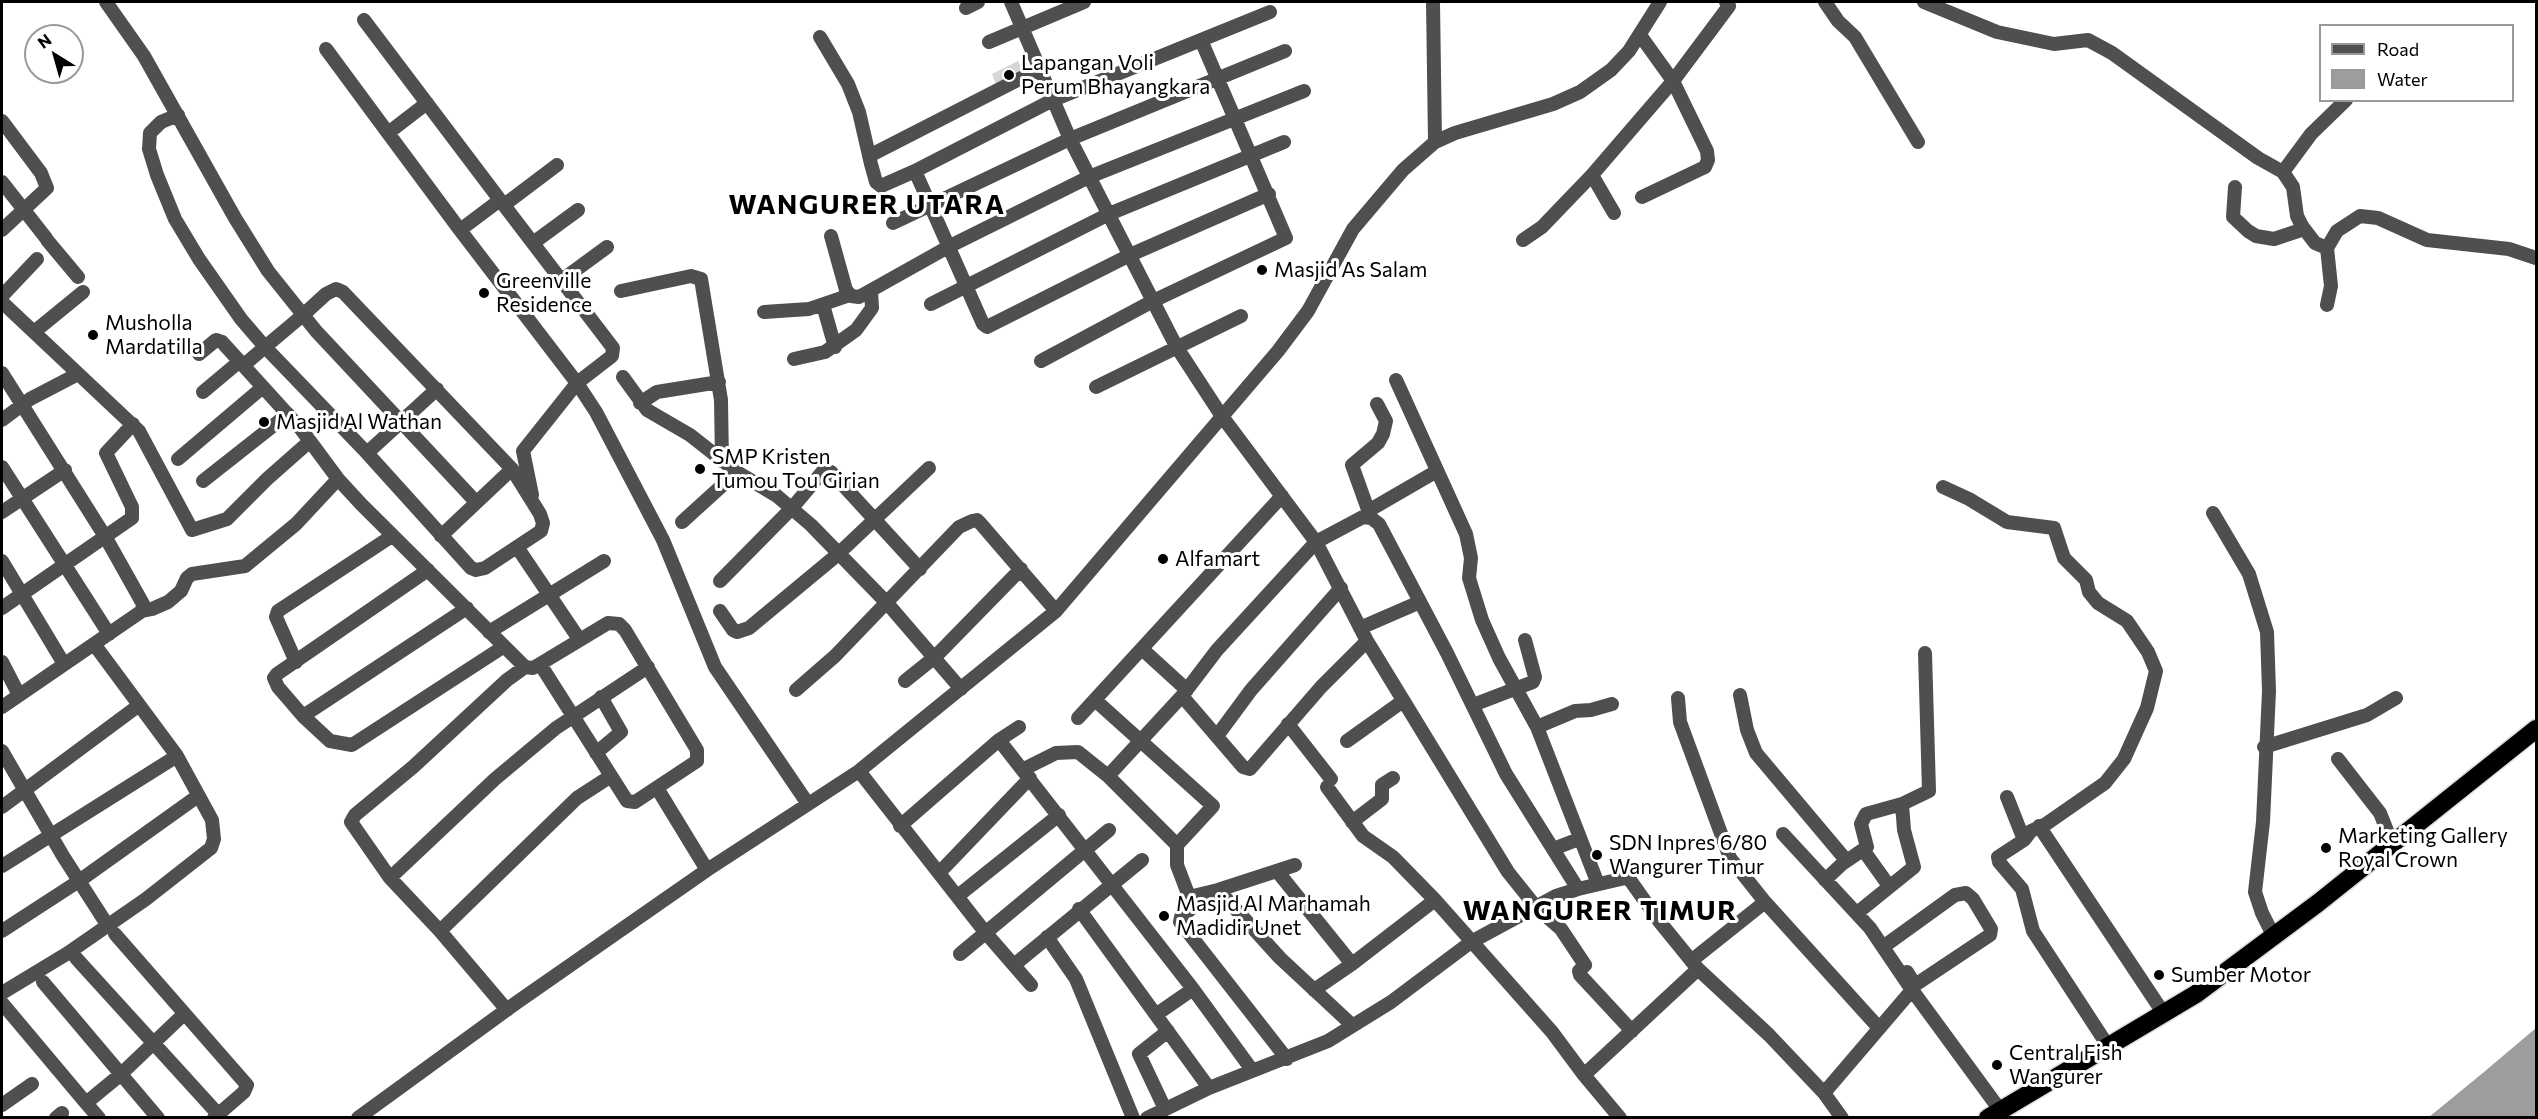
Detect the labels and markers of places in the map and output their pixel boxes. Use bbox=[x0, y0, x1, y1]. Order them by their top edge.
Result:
place label: Lapangan Voli Perum Bhayangkara bbox=[1021, 50, 1210, 100]
marker: Lapangan Voli Perum Bhayangkara bbox=[1002, 68, 1016, 82]
place label: Masjid As Salam bbox=[1274, 257, 1427, 283]
marker: Masjid As Salam bbox=[1255, 263, 1269, 277]
place label: Greenville Residence bbox=[496, 268, 592, 318]
marker: Greenville Residence bbox=[477, 286, 491, 300]
place label: Musholla Mardatilla bbox=[105, 310, 203, 360]
marker: Musholla Mardatilla bbox=[86, 328, 100, 342]
place label: Masjid Al Wathan bbox=[276, 409, 442, 435]
marker: Masjid Al Wathan bbox=[257, 415, 271, 429]
place label: SMP Kristen Tumou Tou Girian bbox=[712, 444, 880, 494]
marker: SMP Kristen Tumou Tou Girian bbox=[693, 462, 707, 476]
place label: Alfamart bbox=[1175, 546, 1260, 572]
marker: Alfamart bbox=[1156, 552, 1170, 566]
place label: Marketing Gallery Royal Crown bbox=[2338, 823, 2508, 873]
place label: SDN Inpres 6/80 Wangurer Timur bbox=[1609, 830, 1767, 880]
marker: Marketing Gallery Royal Crown bbox=[2319, 841, 2333, 855]
marker: SDN Inpres 6/80 Wangurer Timur bbox=[1590, 848, 1604, 862]
place label: Masjid Al Marhamah Madidir Unet bbox=[1176, 891, 1371, 941]
marker: Masjid Al Marhamah Madidir Unet bbox=[1157, 909, 1171, 923]
place label: Sumber Motor bbox=[2171, 962, 2311, 988]
marker: Sumber Motor bbox=[2152, 968, 2166, 982]
place label: Central Fish Wangurer bbox=[2009, 1040, 2123, 1090]
marker: Central Fish Wangurer bbox=[1990, 1058, 2004, 1072]

